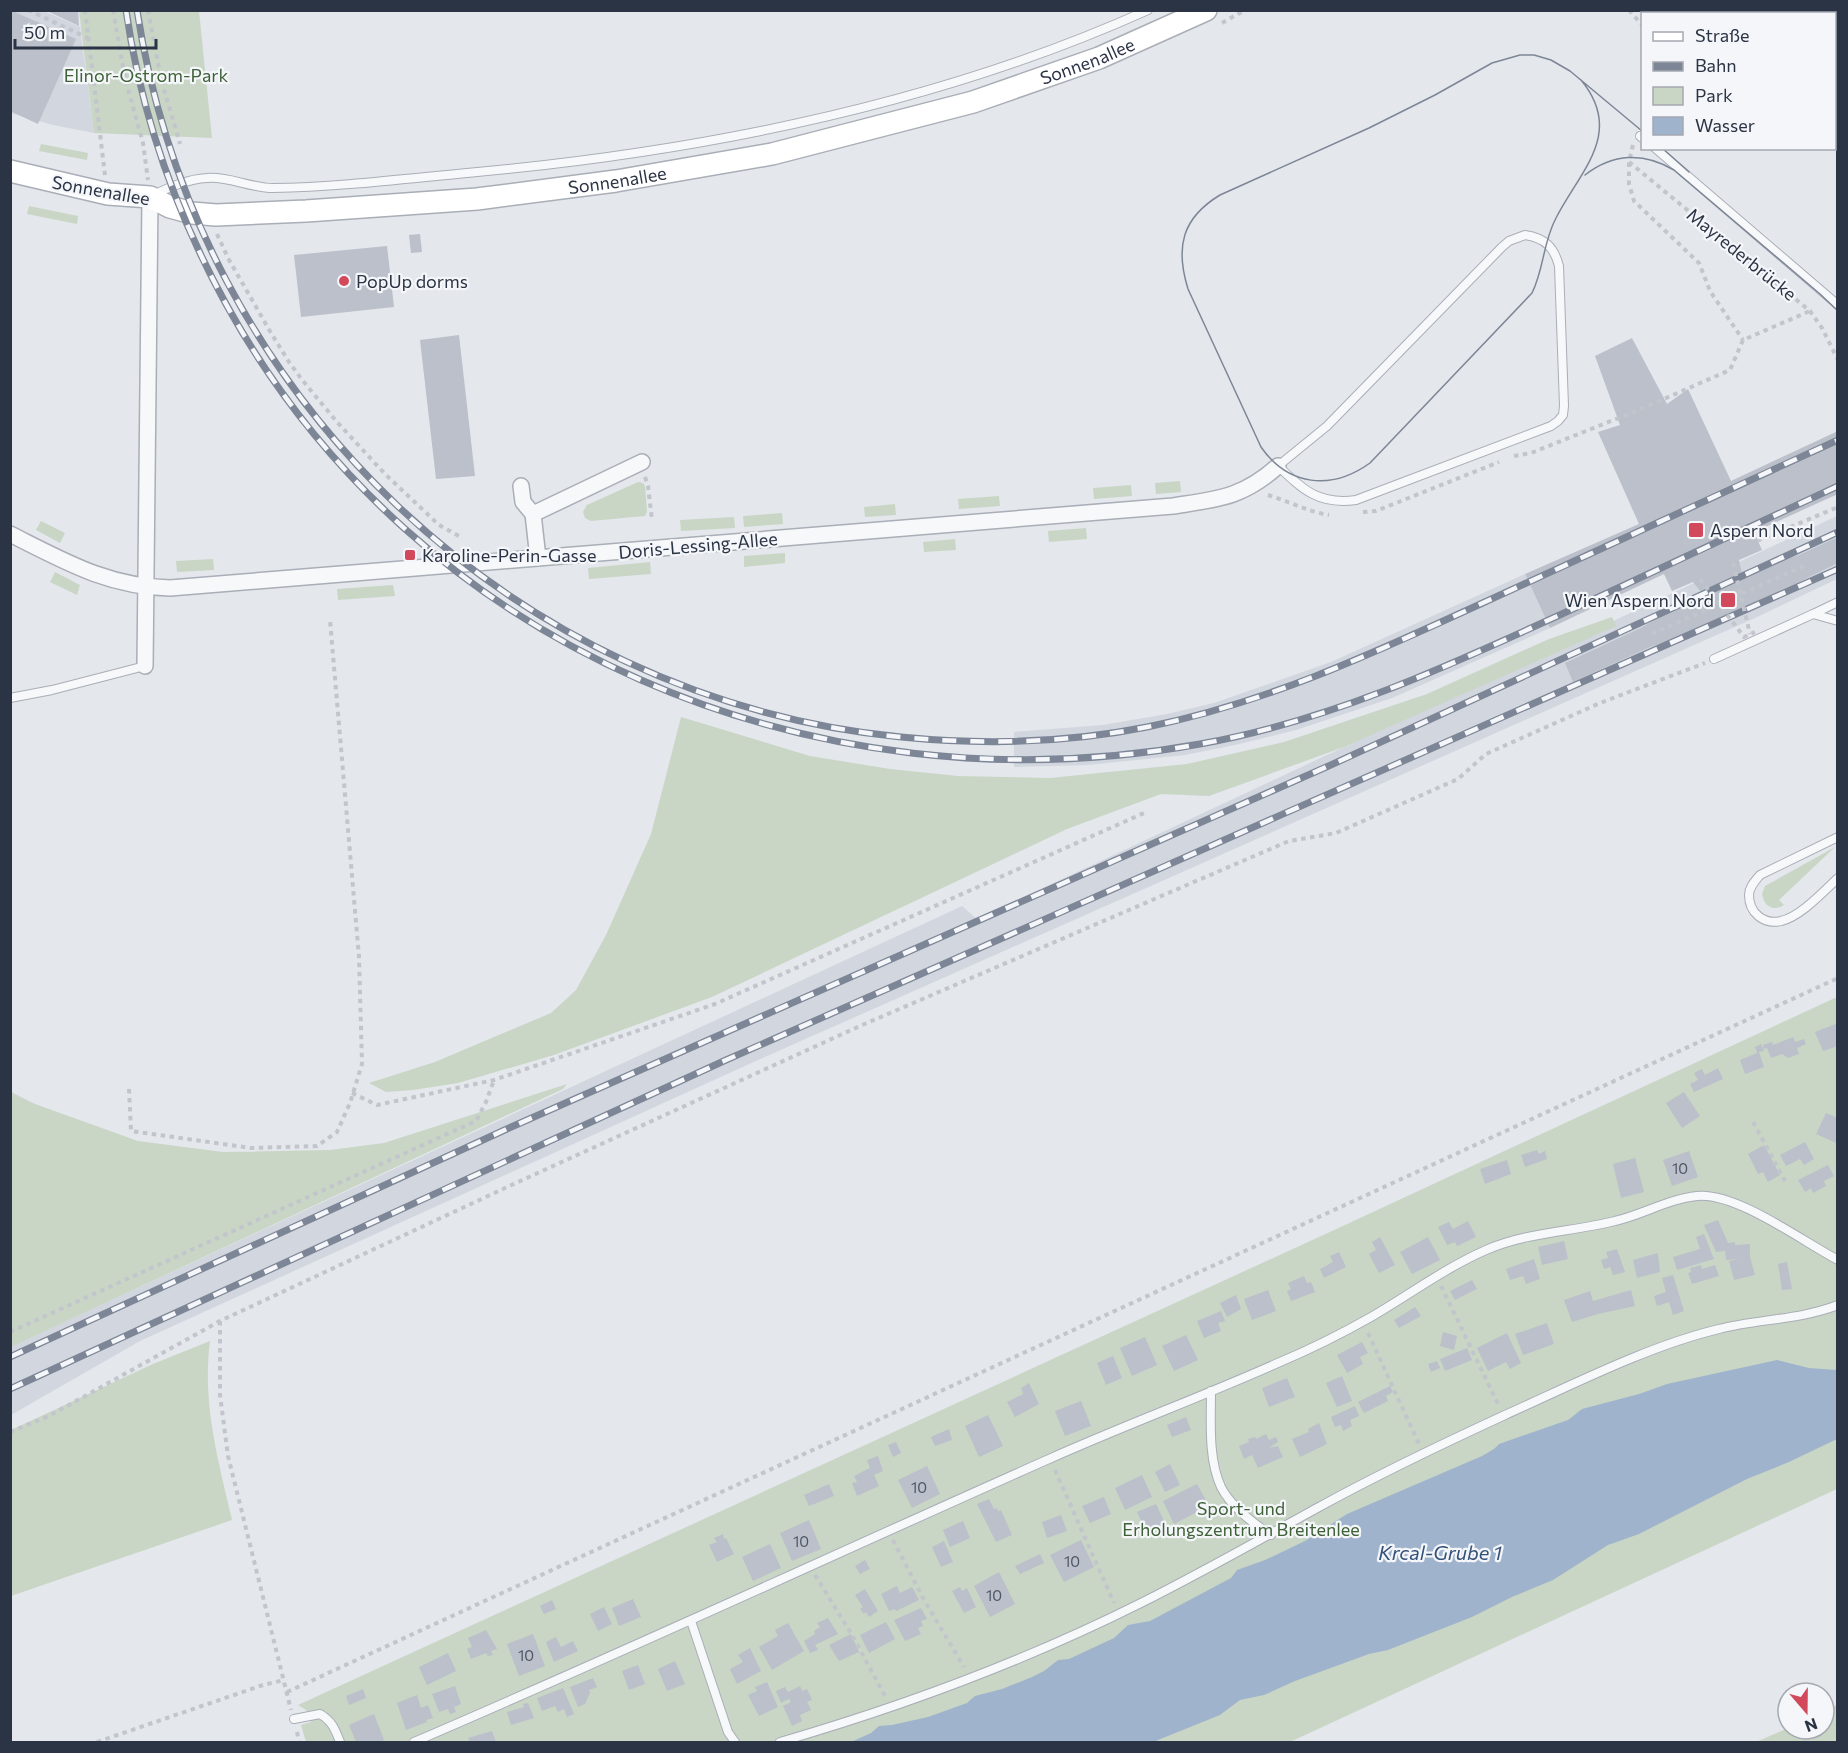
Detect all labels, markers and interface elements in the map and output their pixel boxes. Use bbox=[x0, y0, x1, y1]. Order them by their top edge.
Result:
scale bar bbox=[15, 12, 156, 50]
legend bbox=[1641, 12, 1836, 150]
text: 50 m bbox=[24, 21, 65, 43]
text: Straße bbox=[1695, 24, 1750, 46]
street label: Sonnenallee bbox=[1037, 33, 1138, 89]
text: Bahn bbox=[1695, 54, 1737, 76]
park label: Elinor-Ostrom-Park bbox=[64, 64, 229, 86]
text: Park bbox=[1695, 84, 1733, 106]
text: Wasser bbox=[1695, 114, 1755, 136]
street label: Sonnenallee bbox=[567, 161, 668, 198]
street label: Sonnenallee bbox=[50, 171, 152, 209]
street label: Mayrederbrücke bbox=[1683, 203, 1801, 305]
place label: PopUp dorms bbox=[356, 270, 468, 292]
marker: PopUp dorms bbox=[337, 274, 351, 288]
place label: Aspern Nord bbox=[1710, 519, 1813, 541]
marker: Aspern Nord bbox=[1687, 521, 1705, 539]
street label: Doris-Lessing-Allee bbox=[617, 527, 779, 563]
place label: Karoline-Perin-Gasse bbox=[422, 544, 596, 566]
marker: Karoline-Perin-Gasse bbox=[403, 548, 417, 562]
place label: Wien Aspern Nord bbox=[1564, 589, 1714, 611]
marker: Wien Aspern Nord bbox=[1719, 591, 1737, 609]
house number: 10 bbox=[1672, 1159, 1688, 1177]
house number: 10 bbox=[911, 1478, 927, 1496]
park label: Sport- und Erholungszentrum Breitenlee bbox=[1122, 1497, 1360, 1540]
house number: 10 bbox=[793, 1532, 809, 1550]
water label: Krcal-Grube 1 bbox=[1378, 1540, 1502, 1564]
house number: 10 bbox=[1064, 1552, 1080, 1570]
house number: 10 bbox=[986, 1586, 1002, 1604]
house number: 10 bbox=[518, 1646, 534, 1664]
north arrow bbox=[1776, 1681, 1836, 1741]
text: N bbox=[1802, 1715, 1820, 1737]

